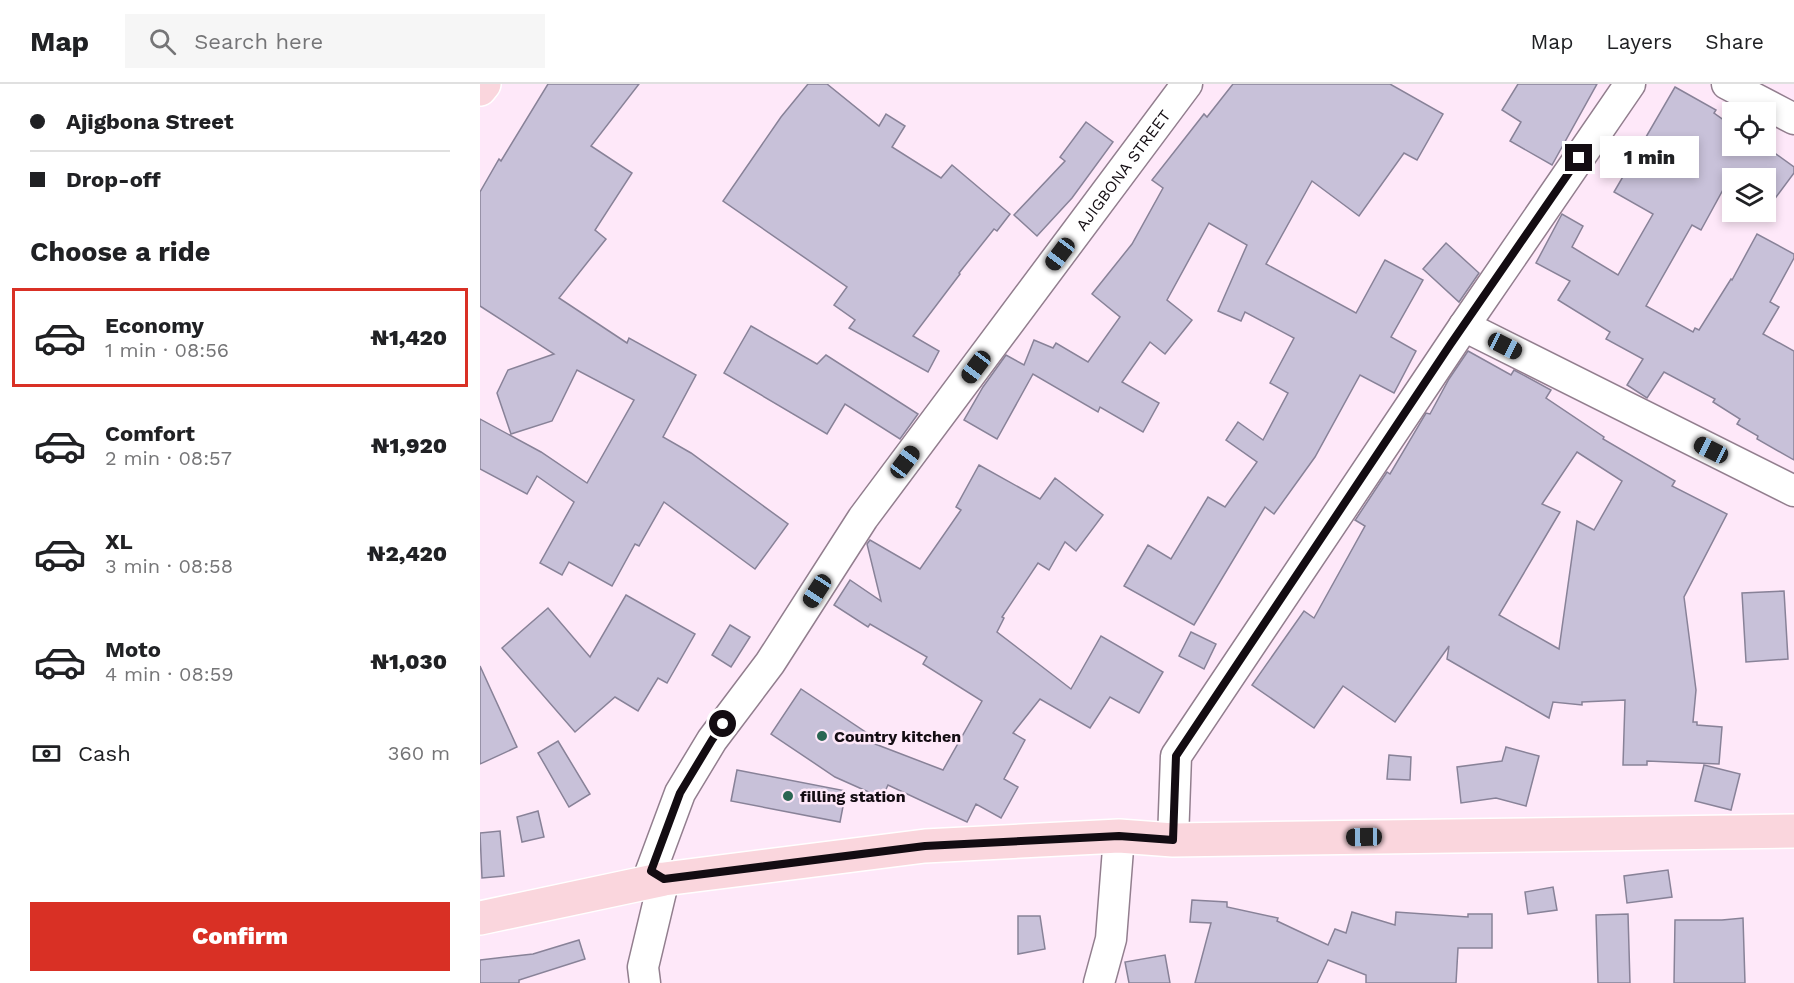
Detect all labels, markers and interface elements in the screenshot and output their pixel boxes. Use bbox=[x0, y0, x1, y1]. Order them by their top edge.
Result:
search box bbox=[125, 14, 545, 68]
text: Map bbox=[30, 25, 89, 58]
icon: search bbox=[146, 25, 179, 58]
text: Search here bbox=[194, 29, 323, 54]
text: Map bbox=[1530, 29, 1573, 54]
text: Layers bbox=[1606, 29, 1672, 54]
text: Share bbox=[1705, 29, 1764, 54]
map controls bbox=[1722, 102, 1776, 222]
button: locate bbox=[1722, 102, 1776, 156]
street label: AJIGBONA STREET bbox=[1072, 106, 1174, 234]
text: Ajigbona Street bbox=[66, 109, 234, 134]
callout: 1 min bbox=[1600, 137, 1699, 179]
route end bbox=[1565, 144, 1592, 171]
text: 1 min bbox=[1624, 145, 1675, 169]
text: Drop-off bbox=[66, 167, 161, 192]
button: layers bbox=[1722, 168, 1776, 222]
car bbox=[1042, 234, 1078, 274]
text: Choose a ride bbox=[30, 236, 210, 268]
icon: car bbox=[33, 311, 87, 365]
text: Economy bbox=[105, 313, 204, 338]
text: ₦1,420 bbox=[370, 325, 447, 350]
car bbox=[1485, 330, 1525, 362]
text: 1 min · 08:56 bbox=[105, 338, 229, 362]
car bbox=[958, 347, 994, 387]
icon: car bbox=[33, 419, 87, 473]
text: Comfort bbox=[105, 421, 195, 446]
text: ₦1,920 bbox=[371, 433, 447, 458]
car bbox=[1691, 434, 1731, 466]
car bbox=[887, 442, 923, 482]
text: 2 min · 08:57 bbox=[105, 446, 232, 470]
icon: car bbox=[33, 527, 87, 581]
text: XL bbox=[105, 529, 133, 554]
text: ₦2,420 bbox=[367, 541, 447, 566]
text: 3 min · 08:58 bbox=[105, 554, 233, 578]
car bbox=[800, 571, 834, 611]
icon: car bbox=[33, 635, 87, 689]
text: Moto bbox=[105, 637, 161, 662]
text: ₦1,030 bbox=[370, 649, 447, 674]
text: 4 min · 08:59 bbox=[105, 662, 234, 686]
route start bbox=[709, 710, 736, 737]
place label: Country kitchen bbox=[834, 727, 961, 746]
marker: Country kitchen bbox=[815, 729, 829, 743]
icon: cash bbox=[30, 737, 63, 770]
text: Cash bbox=[78, 741, 131, 766]
text: 360 m bbox=[388, 741, 450, 765]
place label: filling station bbox=[800, 787, 906, 806]
marker: filling station bbox=[781, 789, 795, 803]
car bbox=[1346, 828, 1382, 846]
button: Confirm bbox=[30, 902, 450, 971]

